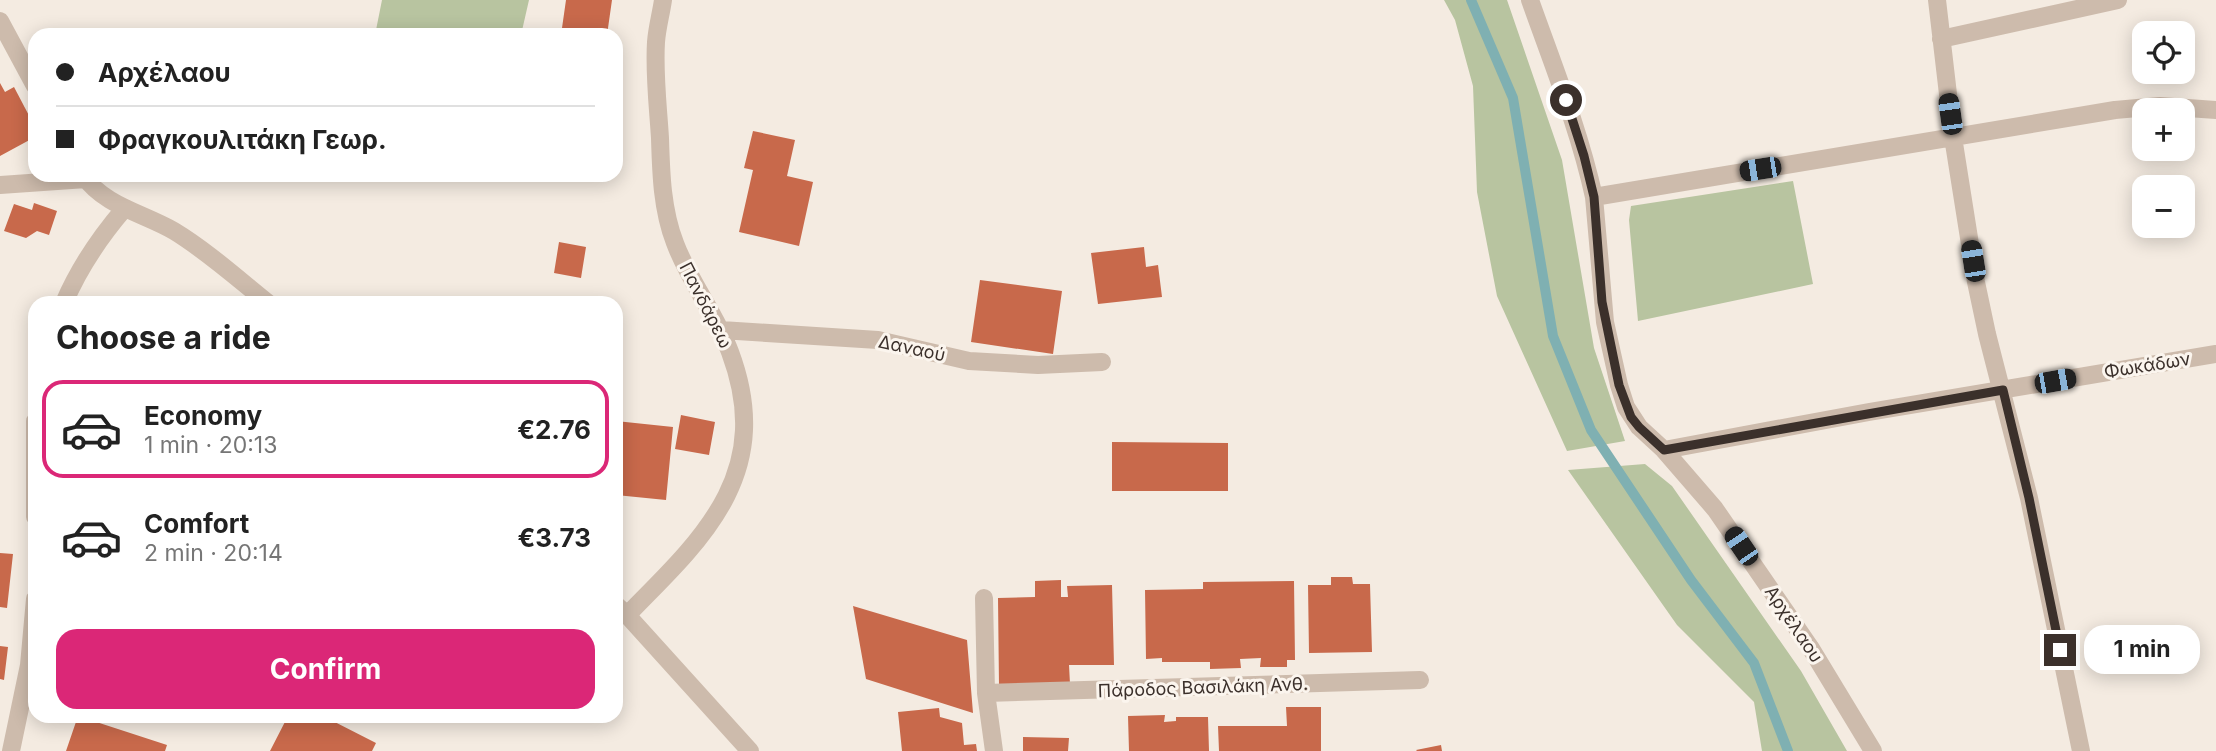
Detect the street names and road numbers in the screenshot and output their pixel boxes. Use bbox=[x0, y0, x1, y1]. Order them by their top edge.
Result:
street label: Πανδάρεω bbox=[675, 259, 737, 351]
street label: Δαναού bbox=[877, 331, 947, 365]
street label: Φωκάδων bbox=[2102, 348, 2192, 382]
street label: Αρχέλαου bbox=[1761, 582, 1827, 666]
street label: Πάροδος Βασιλάκη Ανθ. bbox=[1097, 673, 1309, 701]

